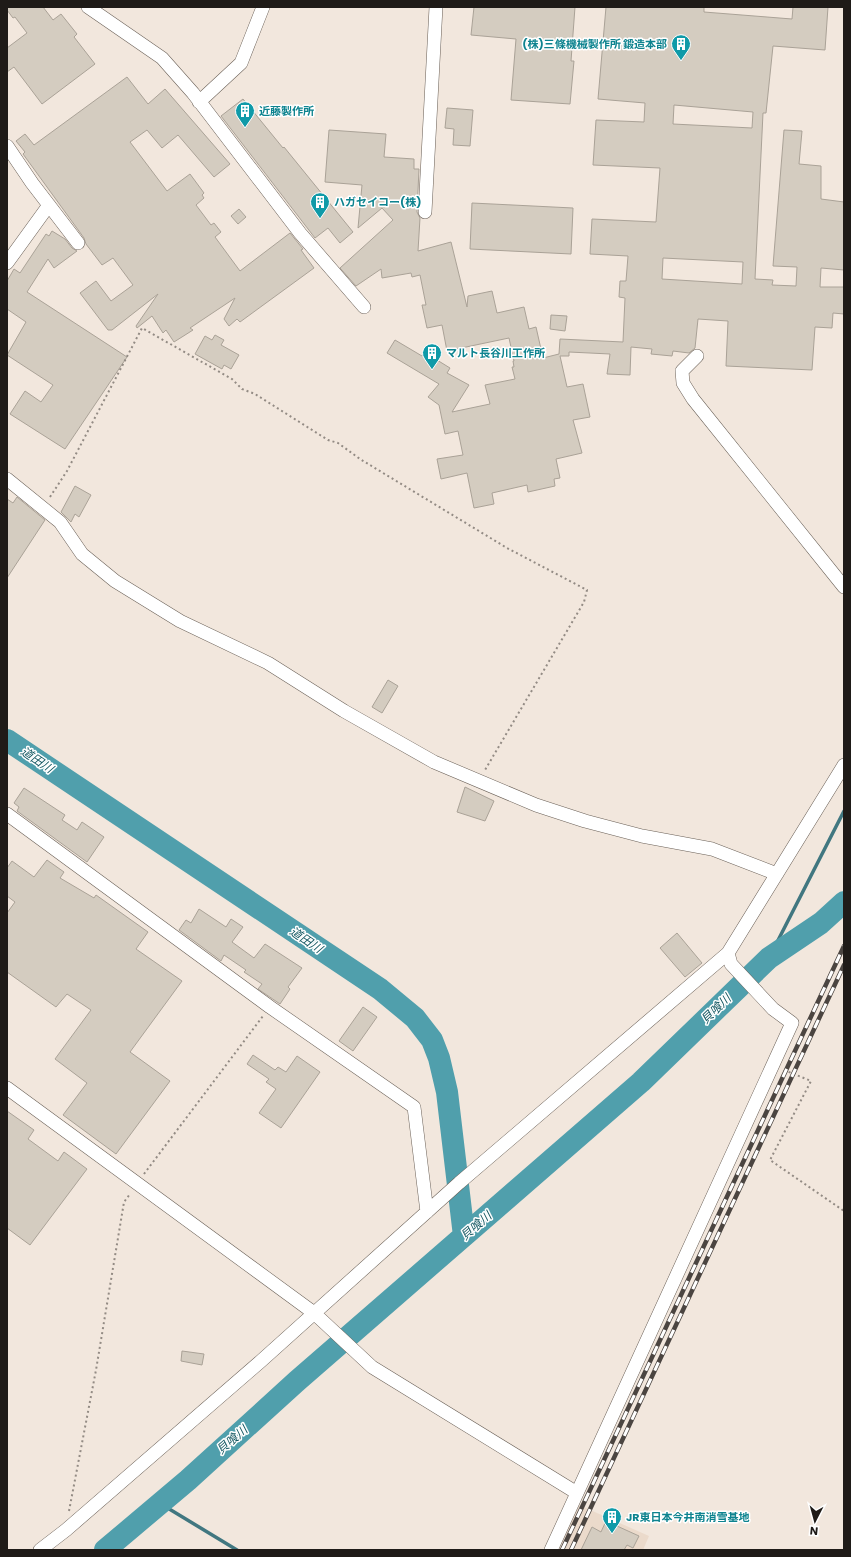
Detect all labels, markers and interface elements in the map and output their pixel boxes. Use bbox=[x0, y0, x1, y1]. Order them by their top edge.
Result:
building icon: (株)三條機械製作所 鍛造本部 bbox=[670, 33, 692, 61]
place label: (株)三條機械製作所 鍛造本部 bbox=[522, 36, 667, 52]
building icon: 近藤製作所 bbox=[234, 100, 256, 128]
place label: 近藤製作所 bbox=[259, 103, 314, 119]
building icon: ハガセイコー(株) bbox=[309, 191, 331, 219]
place label: ハガセイコー(株) bbox=[334, 194, 422, 210]
building icon: マルト長谷川工作所 bbox=[421, 342, 443, 370]
place label: マルト長谷川工作所 bbox=[446, 345, 545, 361]
water label: 道田川 bbox=[18, 742, 59, 778]
water label: 道田川 bbox=[287, 922, 328, 958]
water label: 貝喰川 bbox=[697, 989, 736, 1027]
water label: 貝喰川 bbox=[457, 1206, 496, 1244]
water label: 貝喰川 bbox=[213, 1420, 252, 1458]
north arrow bbox=[795, 1501, 835, 1541]
building icon: JR東日本今井南消雪基地 bbox=[601, 1506, 623, 1534]
place label: JR東日本今井南消雪基地 bbox=[626, 1509, 750, 1525]
text: N bbox=[809, 1523, 819, 1539]

